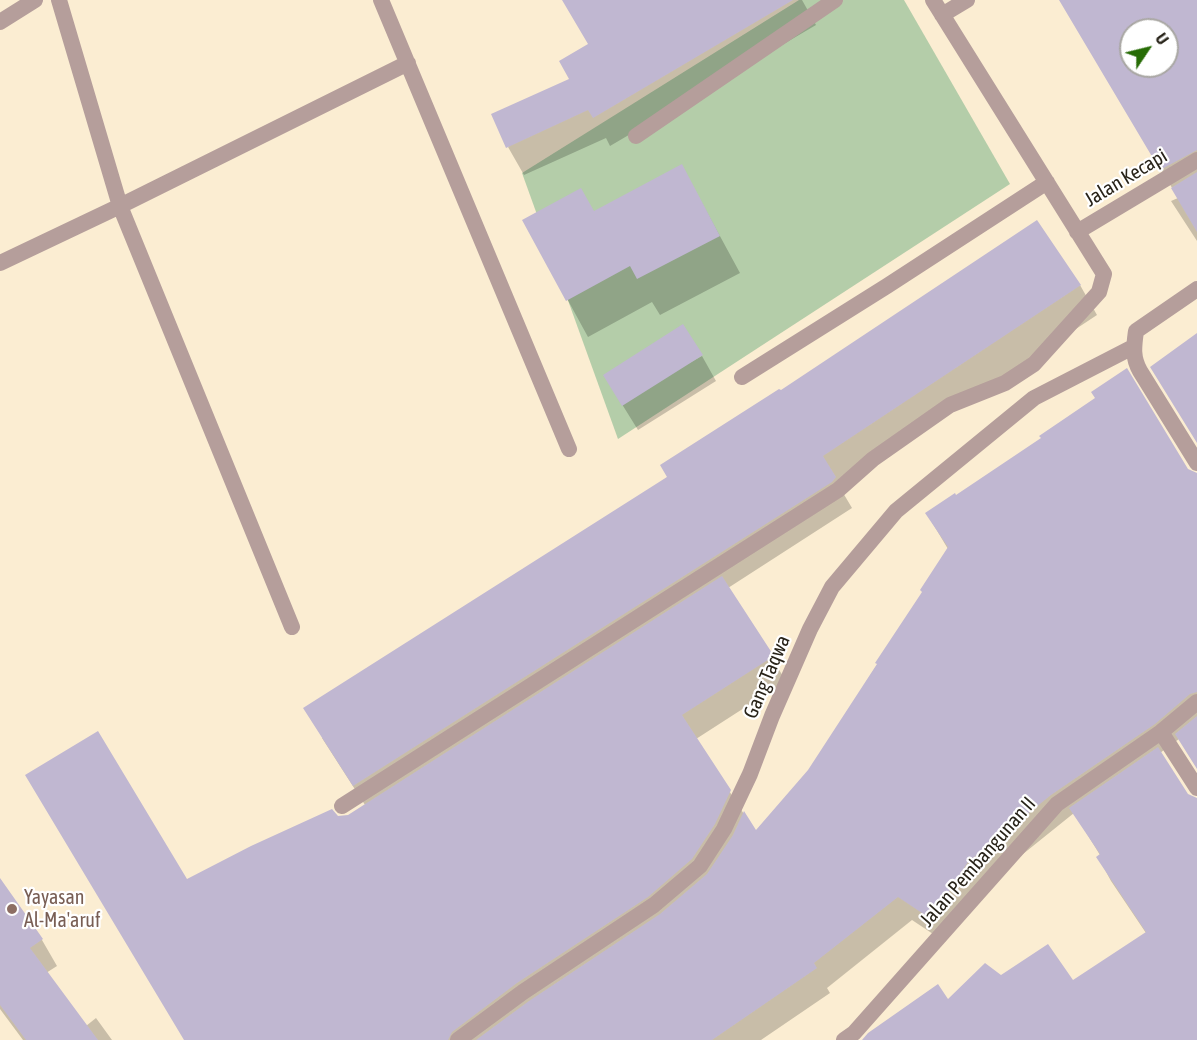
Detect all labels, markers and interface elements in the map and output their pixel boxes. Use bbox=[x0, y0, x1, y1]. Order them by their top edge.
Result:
north arrow bbox=[1119, 18, 1179, 78]
text: U bbox=[1152, 30, 1172, 48]
street label: Jalan Kecapi bbox=[1080, 144, 1172, 212]
street label: Gang Taqwa bbox=[739, 632, 795, 722]
street label: Jalan Pembangunan II bbox=[915, 792, 1041, 932]
place label: Yayasan Al-Ma'aruf bbox=[24, 886, 100, 933]
marker: Yayasan Al-Ma'aruf bbox=[5, 902, 19, 916]

